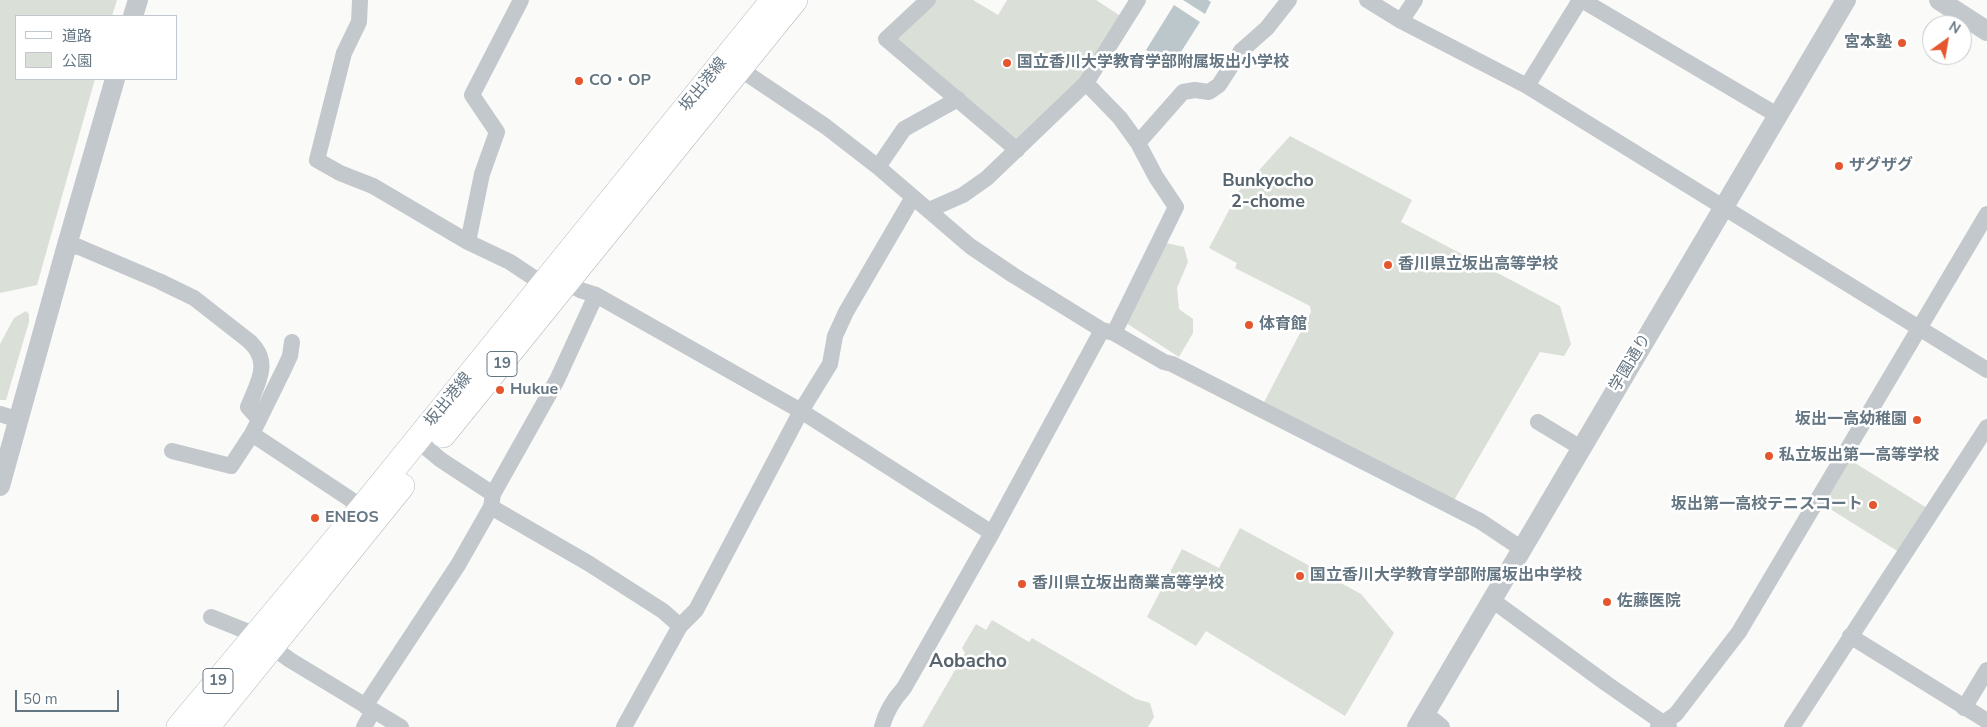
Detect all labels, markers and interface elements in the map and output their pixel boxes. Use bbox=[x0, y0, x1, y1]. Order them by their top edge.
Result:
legend bbox=[15, 15, 178, 80]
north arrow bbox=[1922, 15, 1972, 65]
text: N bbox=[1945, 17, 1964, 39]
text: 道路 bbox=[62, 26, 92, 46]
place label: 宮本塾 bbox=[1844, 33, 1892, 53]
marker: 宮本塾 bbox=[1896, 37, 1908, 49]
text: 公園 bbox=[62, 51, 92, 71]
place label: 国立香川大学教育学部附属坂出小学校 bbox=[1017, 53, 1289, 73]
street label: 坂出港線 bbox=[676, 54, 732, 116]
marker: 国立香川大学教育学部附属坂出小学校 bbox=[1001, 57, 1013, 69]
place label: CO・OP bbox=[589, 71, 651, 91]
marker: CO・OP bbox=[573, 75, 585, 87]
place label: ザグザグ bbox=[1849, 156, 1913, 176]
marker: ザグザグ bbox=[1833, 160, 1845, 172]
district label: Bunkyocho 2-chome bbox=[1222, 171, 1314, 213]
place label: 香川県立坂出高等学校 bbox=[1398, 255, 1558, 275]
marker: 香川県立坂出高等学校 bbox=[1382, 259, 1394, 271]
place label: 体育館 bbox=[1259, 315, 1307, 335]
marker: 体育館 bbox=[1243, 319, 1255, 331]
street label: 学園通り bbox=[1606, 331, 1656, 395]
road number: 19 bbox=[487, 352, 517, 376]
street label: 坂出港線 bbox=[421, 369, 477, 431]
place label: Hukue bbox=[510, 380, 558, 400]
marker: Hukue bbox=[494, 384, 506, 396]
place label: 坂出一高幼稚園 bbox=[1795, 410, 1907, 430]
marker: 坂出一高幼稚園 bbox=[1911, 414, 1923, 426]
place label: 私立坂出第一高等学校 bbox=[1779, 446, 1939, 466]
marker: 私立坂出第一高等学校 bbox=[1763, 450, 1775, 462]
place label: 坂出第一高校テニスコート bbox=[1671, 495, 1863, 515]
marker: 坂出第一高校テニスコート bbox=[1867, 499, 1879, 511]
place label: ENEOS bbox=[325, 508, 379, 528]
marker: ENEOS bbox=[309, 512, 321, 524]
place label: 国立香川大学教育学部附属坂出中学校 bbox=[1310, 566, 1582, 586]
marker: 国立香川大学教育学部附属坂出中学校 bbox=[1294, 570, 1306, 582]
place label: 香川県立坂出商業高等学校 bbox=[1032, 574, 1224, 594]
marker: 香川県立坂出商業高等学校 bbox=[1016, 578, 1028, 590]
place label: 佐藤医院 bbox=[1617, 592, 1681, 612]
marker: 佐藤医院 bbox=[1601, 596, 1613, 608]
district label: Aobacho bbox=[929, 651, 1007, 673]
road number: 19 bbox=[203, 668, 233, 694]
scale bar bbox=[18, 680, 121, 712]
text: 50 m bbox=[23, 689, 58, 709]

